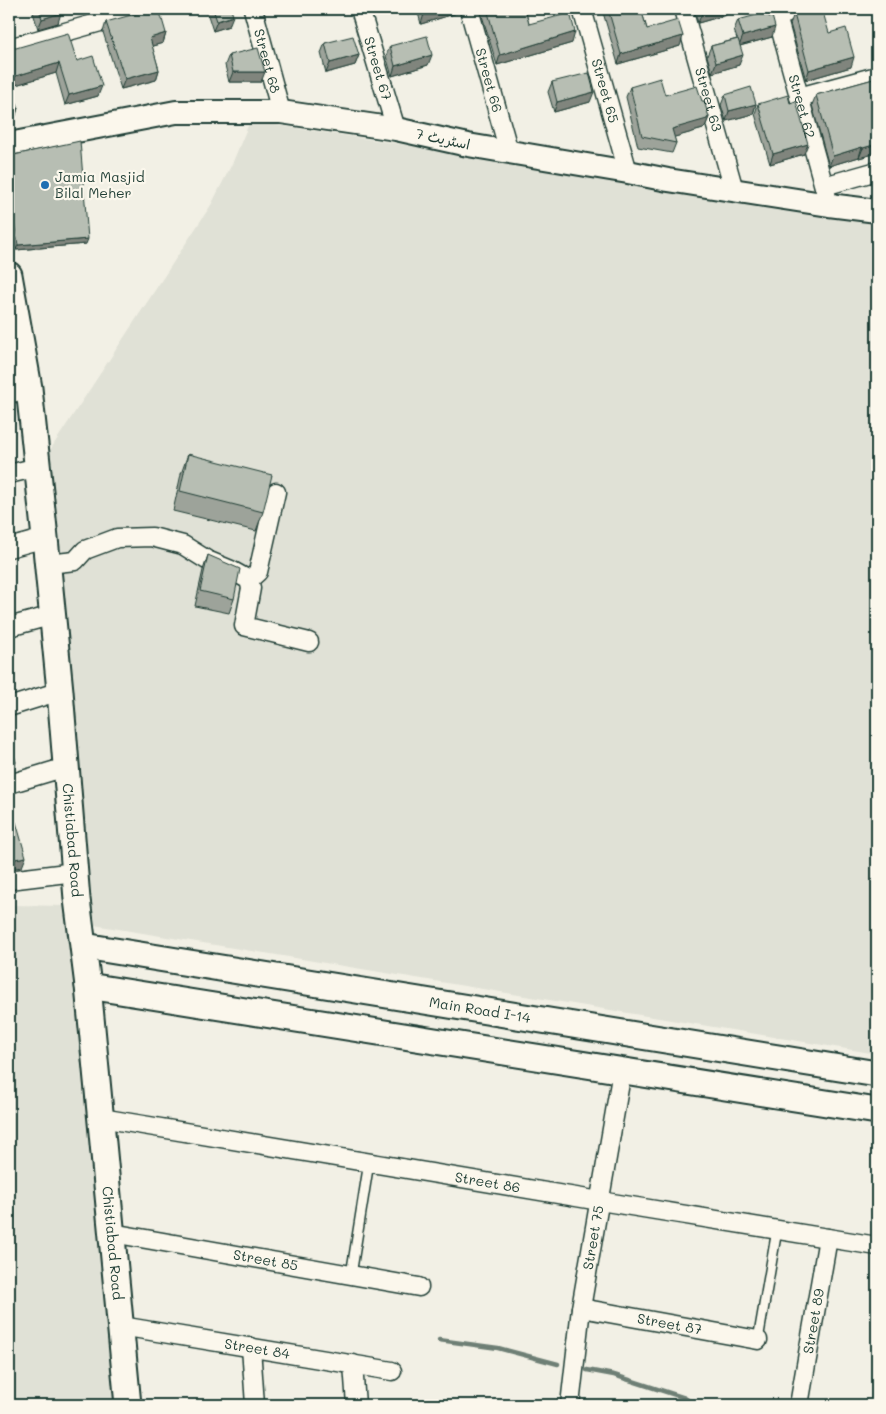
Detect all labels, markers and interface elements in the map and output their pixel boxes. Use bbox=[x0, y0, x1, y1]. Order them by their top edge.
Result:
street label: Street 68 bbox=[250, 27, 285, 95]
street label: Street 67 bbox=[360, 34, 397, 102]
street label: Street 66 bbox=[471, 46, 507, 114]
street label: Street 65 bbox=[587, 56, 624, 125]
street label: Street 63 bbox=[691, 65, 727, 134]
street label: Street 62 bbox=[784, 72, 820, 140]
street label: اسٹریٹ 7 bbox=[414, 124, 472, 154]
place label: Jamia Masjid Bilal Meher bbox=[55, 167, 145, 202]
marker: Jamia Masjid Bilal Meher bbox=[39, 179, 51, 191]
street label: Chistiabad Road bbox=[59, 782, 87, 898]
street label: Main Road I-14 bbox=[428, 992, 533, 1027]
street label: Street 86 bbox=[454, 1167, 522, 1197]
street label: Chistiabad Road bbox=[98, 1185, 128, 1301]
street label: Street 75 bbox=[578, 1204, 608, 1271]
street label: Street 85 bbox=[232, 1244, 300, 1275]
street label: Street 89 bbox=[798, 1287, 828, 1355]
street label: Street 87 bbox=[636, 1308, 704, 1339]
street label: Street 84 bbox=[223, 1333, 292, 1363]

